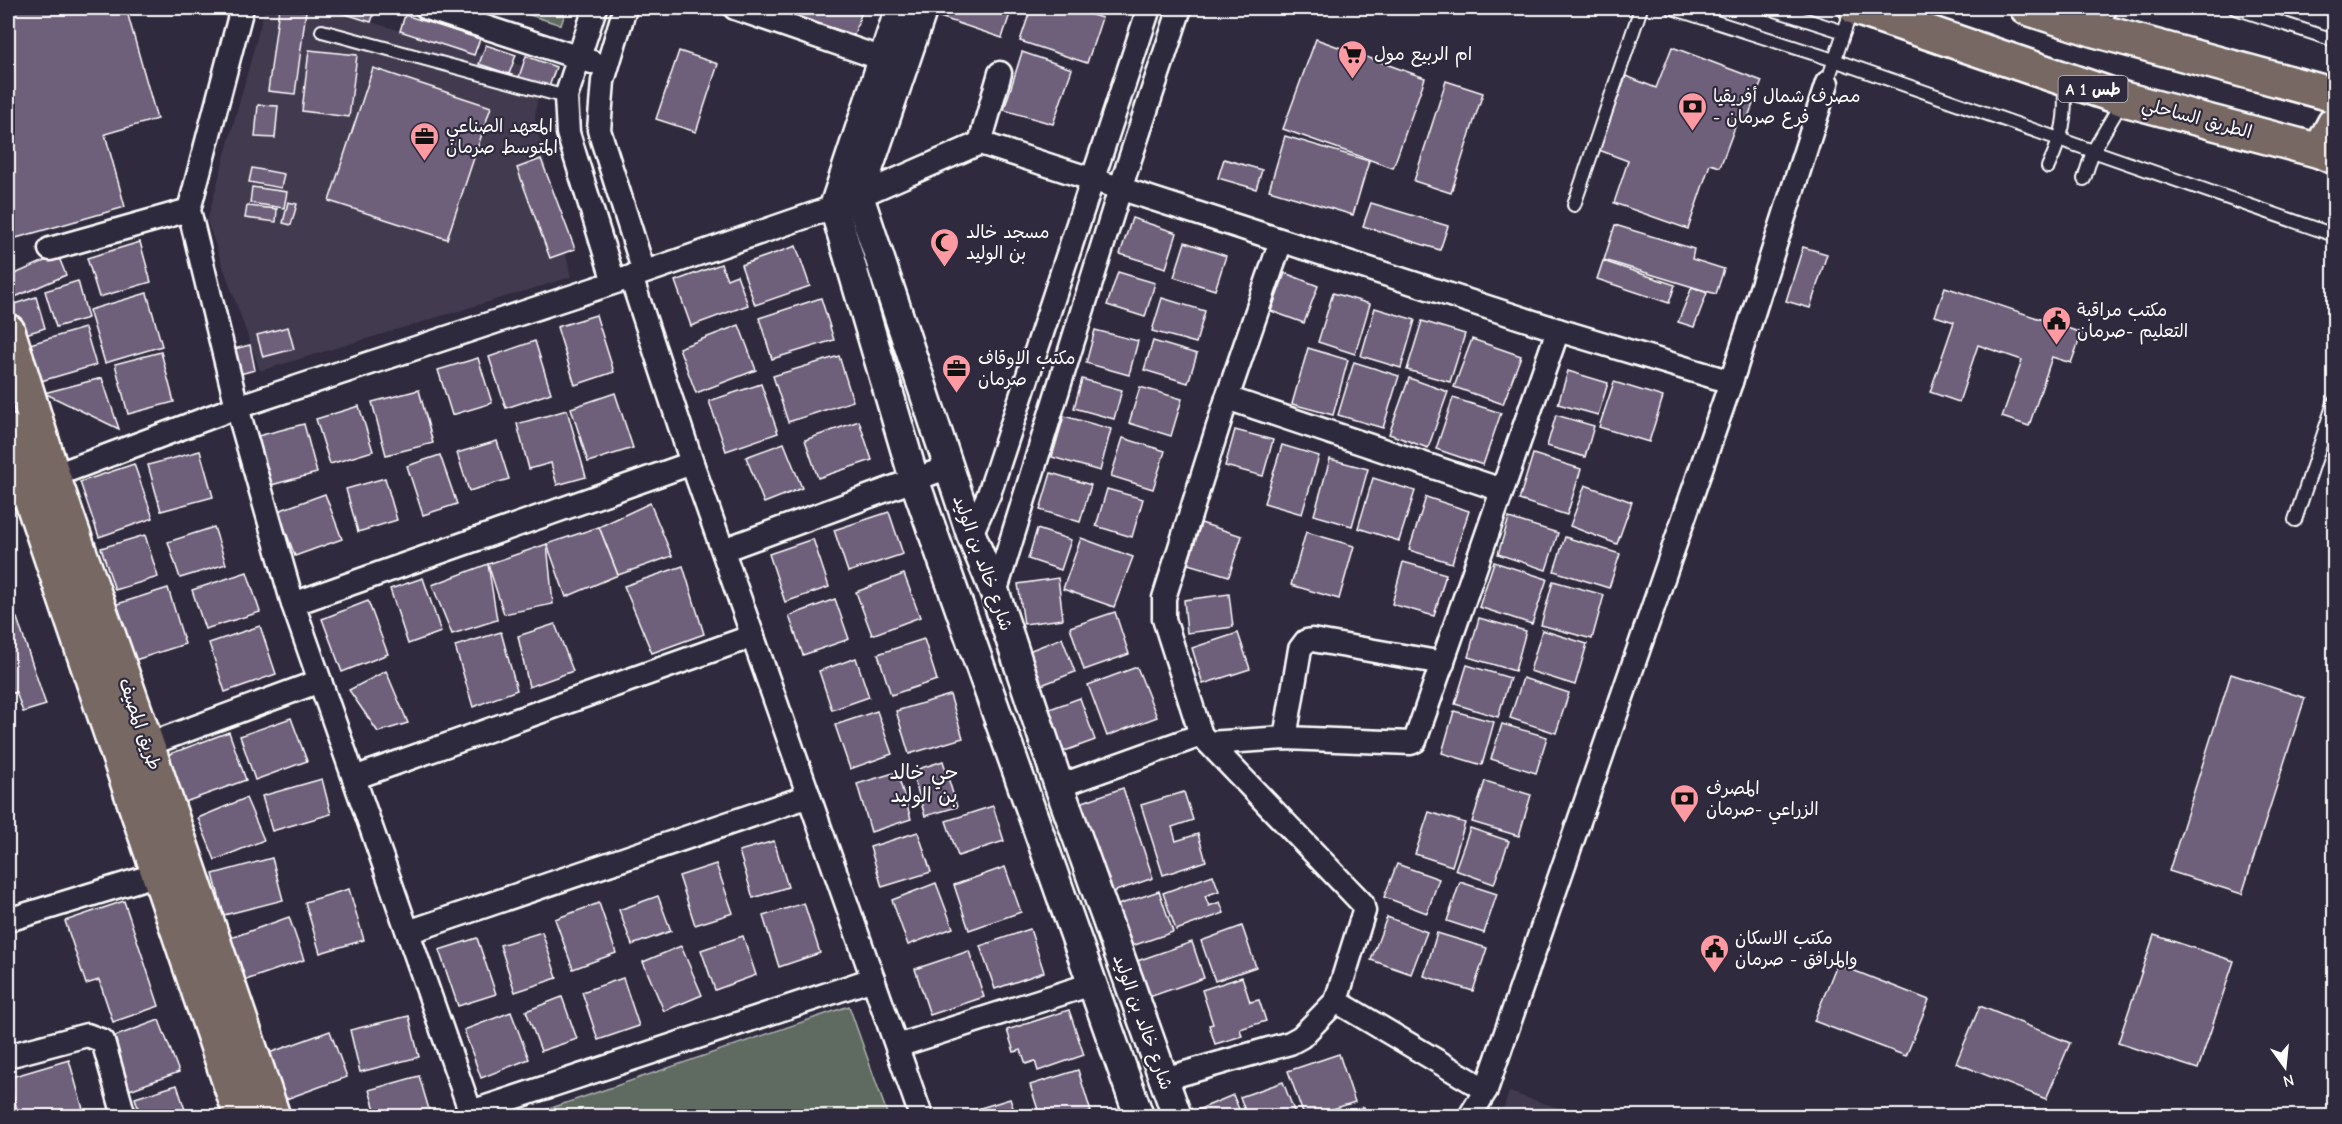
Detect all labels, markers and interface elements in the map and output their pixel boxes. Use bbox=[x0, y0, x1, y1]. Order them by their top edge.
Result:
supermarket icon: ام الربيع مول bbox=[1337, 38, 1369, 80]
place label: ام الربيع مول bbox=[1374, 44, 1472, 68]
road number: A 1 طس bbox=[2058, 76, 2128, 102]
place label: مصرف شمال أفريقيا - فرع صرمان bbox=[1713, 86, 1860, 129]
bank icon: مصرف شمال أفريقيا - فرع صرمان bbox=[1676, 90, 1708, 132]
street label: الطريق الساحلي bbox=[2138, 94, 2254, 148]
place label: المعهد الصناعي المتوسط صرمان bbox=[446, 116, 558, 158]
office icon: المعهد الصناعي المتوسط صرمان bbox=[409, 120, 441, 162]
place label: مسجد خالد بن الوليد bbox=[966, 222, 1050, 265]
mosque icon: مسجد خالد بن الوليد bbox=[929, 226, 961, 268]
place label: مكتب مراقبة التعليم -صرمان bbox=[2077, 300, 2188, 345]
public building icon: مكتب مراقبة التعليم -صرمان bbox=[2040, 304, 2072, 346]
place label: مكتب الاوقاف صرمان bbox=[978, 348, 1075, 390]
office icon: مكتب الاوقاف صرمان bbox=[941, 352, 973, 394]
street label: شارع خالد بن الوليد bbox=[947, 493, 1017, 634]
street label: طريق المصيف bbox=[114, 675, 165, 773]
district label: حي خالد بن الوليد bbox=[889, 761, 959, 809]
place label: المصرف الزراعي -صرمان bbox=[1706, 778, 1819, 825]
bank icon: المصرف الزراعي -صرمان bbox=[1669, 782, 1701, 824]
place label: مكتب الاسكان والمرافق - صرمان bbox=[1735, 928, 1858, 970]
public building icon: مكتب الاسكان والمرافق - صرمان bbox=[1698, 932, 1730, 974]
street label: شارع خالد بن الوليد bbox=[1107, 952, 1177, 1093]
north arrow bbox=[2255, 1037, 2315, 1097]
text: N bbox=[2281, 1070, 2296, 1091]

